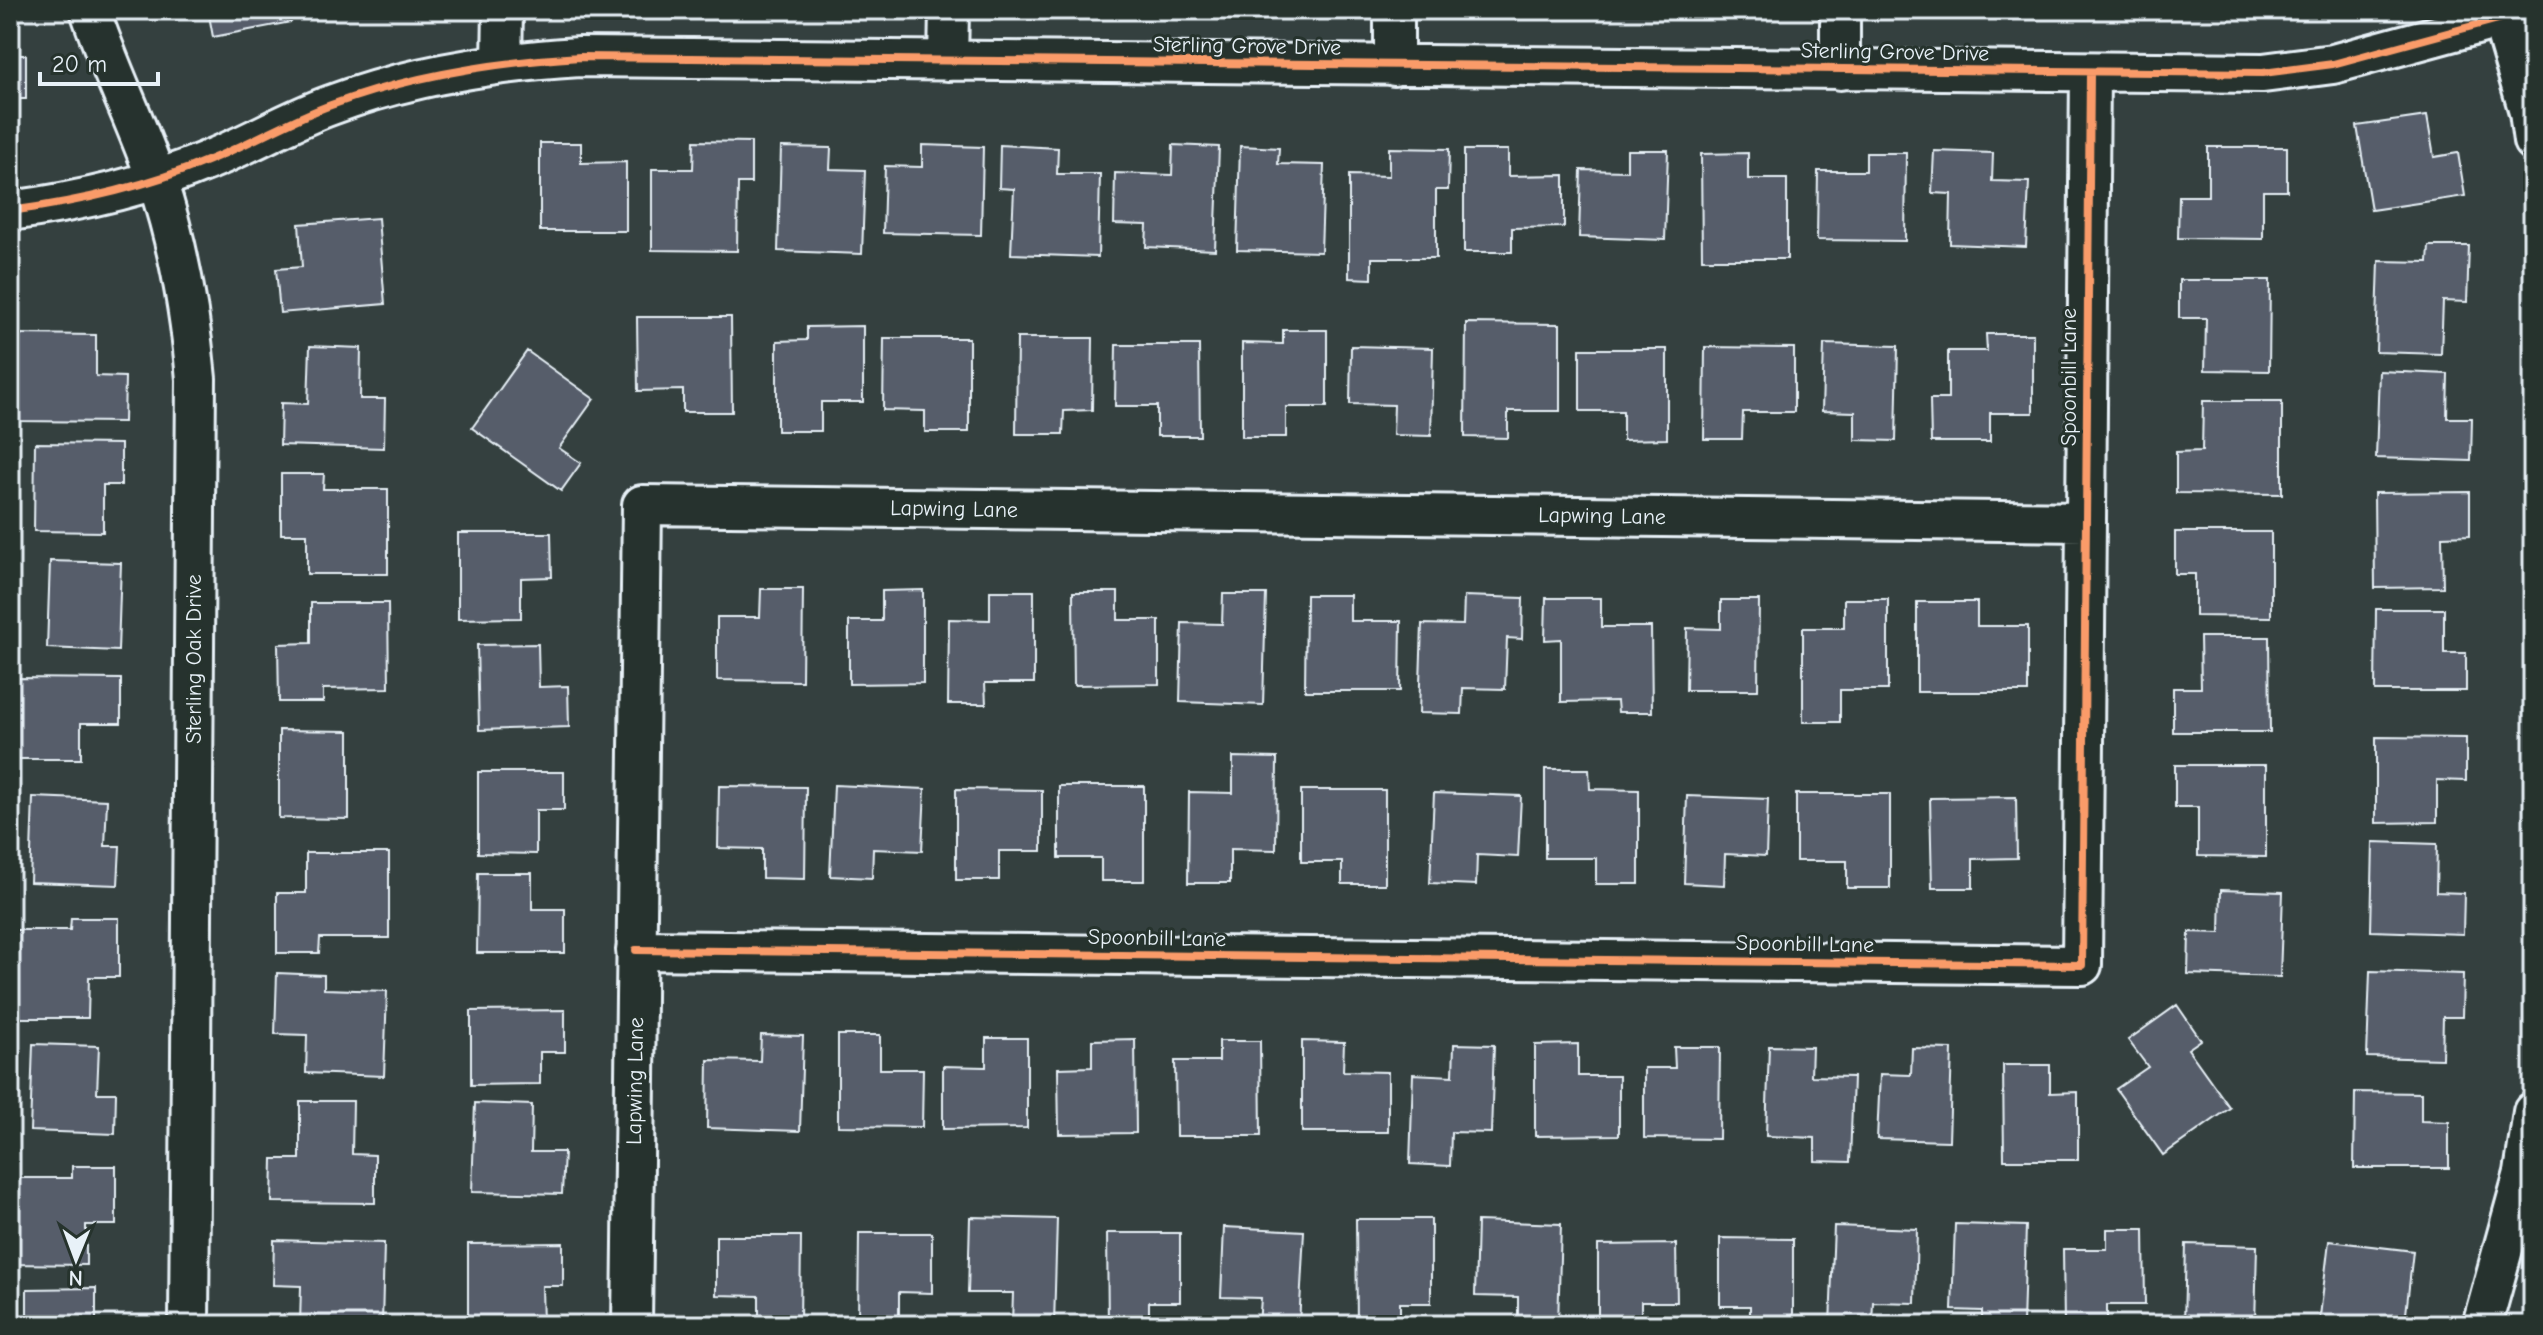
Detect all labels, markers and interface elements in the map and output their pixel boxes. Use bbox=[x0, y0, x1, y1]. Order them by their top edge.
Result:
street label: Sterling Grove Drive bbox=[1153, 31, 1341, 61]
scale bar bbox=[40, 36, 158, 86]
street label: Sterling Grove Drive bbox=[1801, 37, 1989, 67]
text: 20 m bbox=[52, 50, 107, 78]
street label: Spoonbill Lane bbox=[2056, 308, 2082, 446]
street label: Lapwing Lane bbox=[890, 495, 1018, 523]
street label: Lapwing Lane bbox=[1538, 502, 1666, 530]
street label: Sterling Oak Drive bbox=[181, 574, 207, 744]
street label: Spoonbill Lane bbox=[1088, 924, 1226, 952]
street label: Spoonbill Lane bbox=[1736, 930, 1874, 958]
street label: Lapwing Lane bbox=[621, 1017, 649, 1145]
north arrow bbox=[36, 1219, 116, 1299]
text: N bbox=[68, 1265, 83, 1291]

